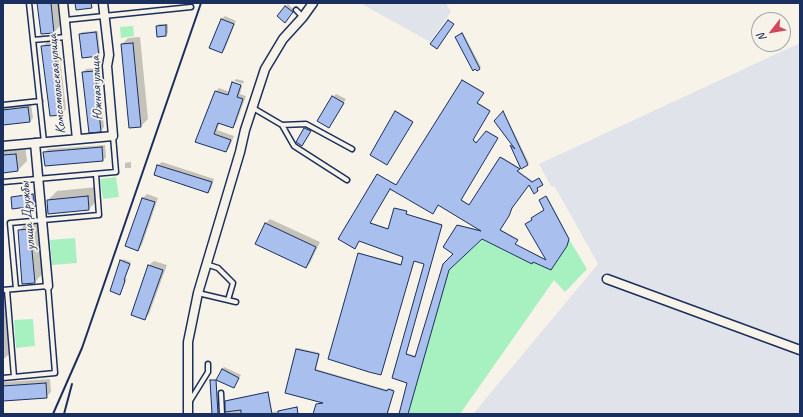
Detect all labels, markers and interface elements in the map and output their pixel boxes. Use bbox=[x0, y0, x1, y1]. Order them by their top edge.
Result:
north arrow bbox=[751, 12, 791, 52]
text: N bbox=[754, 31, 769, 44]
street label: Комсомольская улица bbox=[44, 33, 70, 135]
street label: Южная улица bbox=[87, 56, 107, 120]
street label: улица Дружбы bbox=[17, 181, 39, 251]

